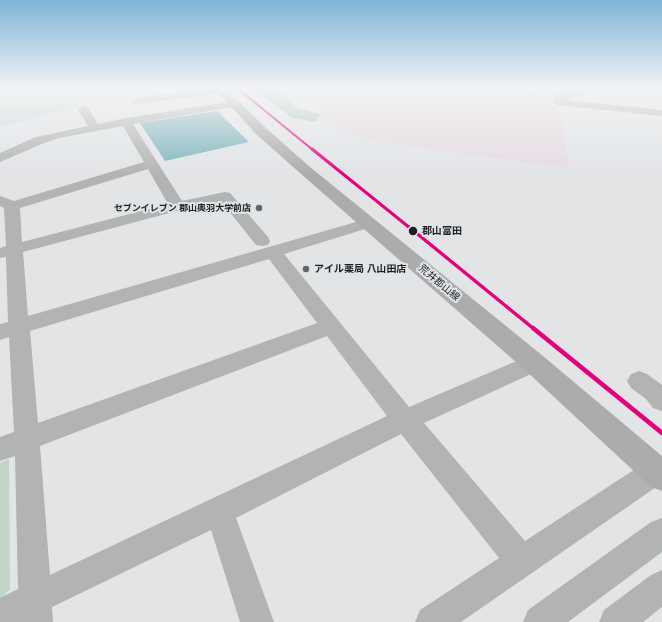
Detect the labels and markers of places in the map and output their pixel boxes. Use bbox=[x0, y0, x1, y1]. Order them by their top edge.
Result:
place label: セブンイレブン 郡山奥羽大学前店 bbox=[114, 203, 251, 213]
marker: セブンイレブン 郡山奥羽大学前店 bbox=[254, 203, 264, 213]
marker: 郡山富田 bbox=[407, 225, 419, 237]
place label: 郡山富田 bbox=[422, 225, 462, 237]
place label: アイル薬局 八山田店 bbox=[314, 263, 407, 275]
marker: アイル薬局 八山田店 bbox=[301, 264, 311, 274]

